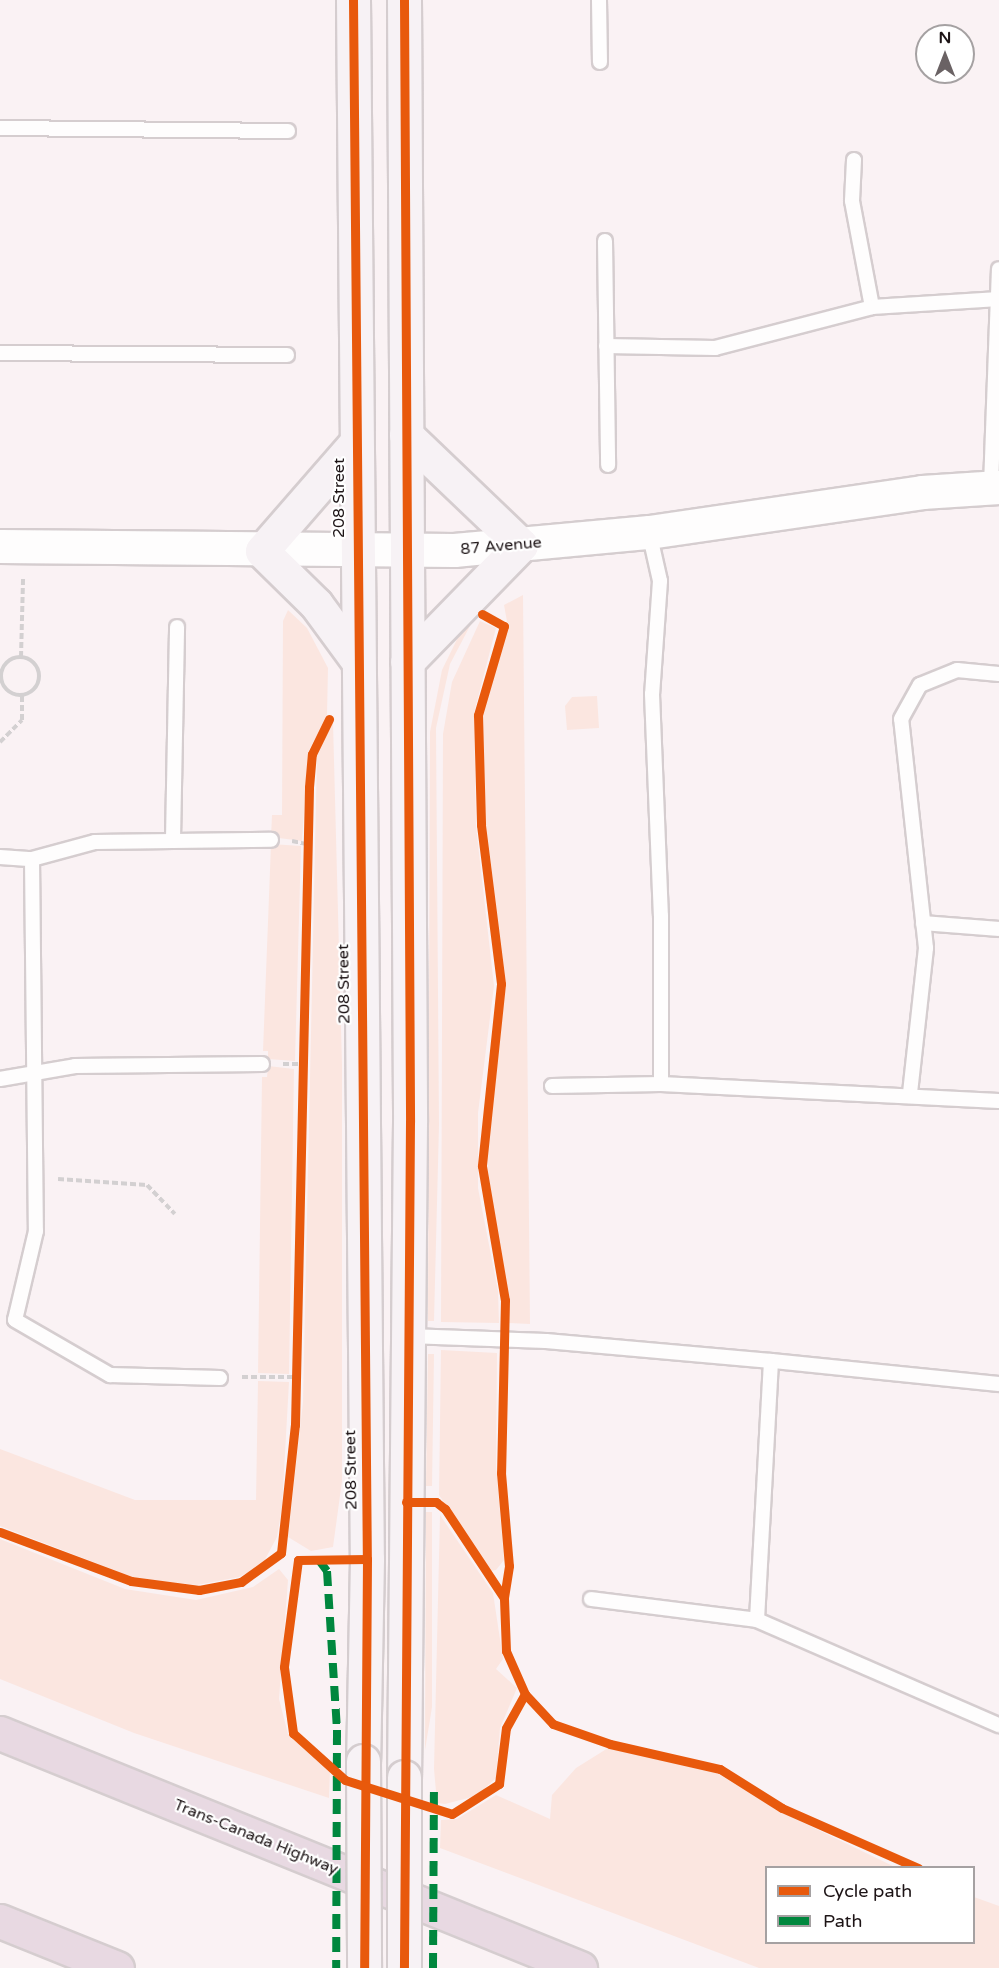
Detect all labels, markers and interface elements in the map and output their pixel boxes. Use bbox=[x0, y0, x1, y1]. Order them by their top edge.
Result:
north arrow bbox=[915, 24, 975, 84]
text: N bbox=[939, 28, 951, 48]
street label: 208 Street bbox=[329, 458, 349, 538]
street label: 87 Avenue bbox=[460, 533, 542, 559]
street label: 208 Street bbox=[334, 944, 354, 1024]
street label: 208 Street bbox=[341, 1430, 361, 1510]
street label: Trans-Canada Highway bbox=[171, 1795, 341, 1879]
legend bbox=[765, 1866, 975, 1944]
text: Cycle path bbox=[823, 1880, 912, 1902]
text: Path bbox=[823, 1910, 862, 1932]

